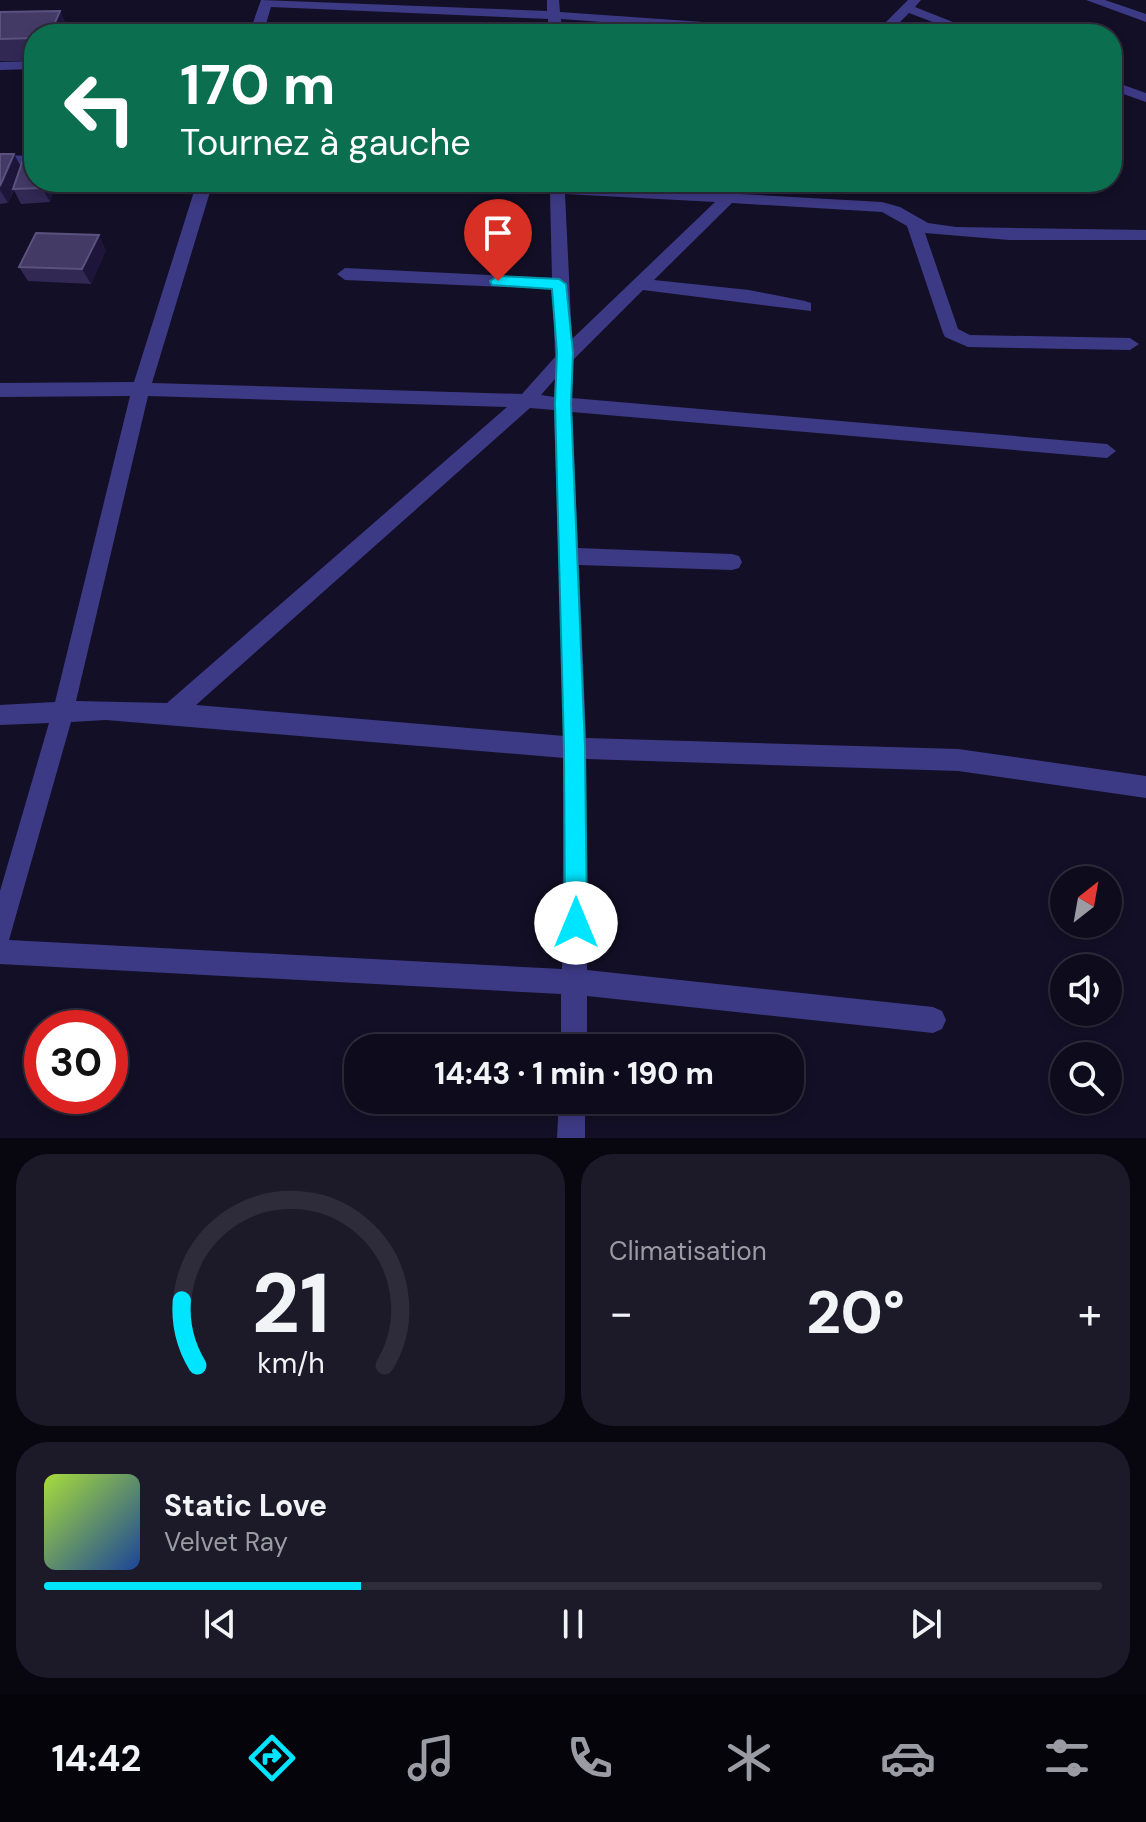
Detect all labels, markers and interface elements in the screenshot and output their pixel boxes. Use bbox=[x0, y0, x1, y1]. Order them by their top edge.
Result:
text: 170 m bbox=[180, 48, 335, 121]
icon: left bbox=[48, 56, 152, 160]
text: Tournez à gauche bbox=[180, 119, 471, 166]
pin bbox=[464, 199, 532, 281]
icon: arrive bbox=[476, 211, 520, 255]
north arrow bbox=[1050, 866, 1122, 938]
map controls bbox=[1050, 866, 1122, 1114]
position arrow bbox=[534, 881, 618, 965]
button: sound bbox=[1050, 954, 1122, 1026]
speed limit sign: 30 bbox=[24, 1010, 128, 1114]
button: search bbox=[1050, 1042, 1122, 1114]
text: 14:43 · 1 min · 190 m bbox=[434, 1054, 714, 1093]
text: Climatisation bbox=[609, 1234, 767, 1268]
text: 21 bbox=[251, 1249, 330, 1358]
text: 20° bbox=[806, 1273, 905, 1352]
text: − bbox=[609, 1284, 633, 1342]
text: + bbox=[1078, 1284, 1102, 1342]
text: km/h bbox=[257, 1345, 324, 1382]
text: Static Love bbox=[164, 1486, 327, 1525]
text: Velvet Ray bbox=[164, 1525, 288, 1559]
icon: previous bbox=[198, 1602, 242, 1646]
icon: pause bbox=[551, 1602, 595, 1646]
icon: next bbox=[904, 1602, 948, 1646]
icon: directions bbox=[244, 1730, 300, 1786]
icon: music bbox=[403, 1730, 459, 1786]
icon: phone bbox=[562, 1730, 618, 1786]
icon: climate bbox=[721, 1730, 777, 1786]
icon: car bbox=[880, 1730, 936, 1786]
icon: filters bbox=[1039, 1730, 1095, 1786]
text: 14:42 bbox=[51, 1735, 141, 1782]

